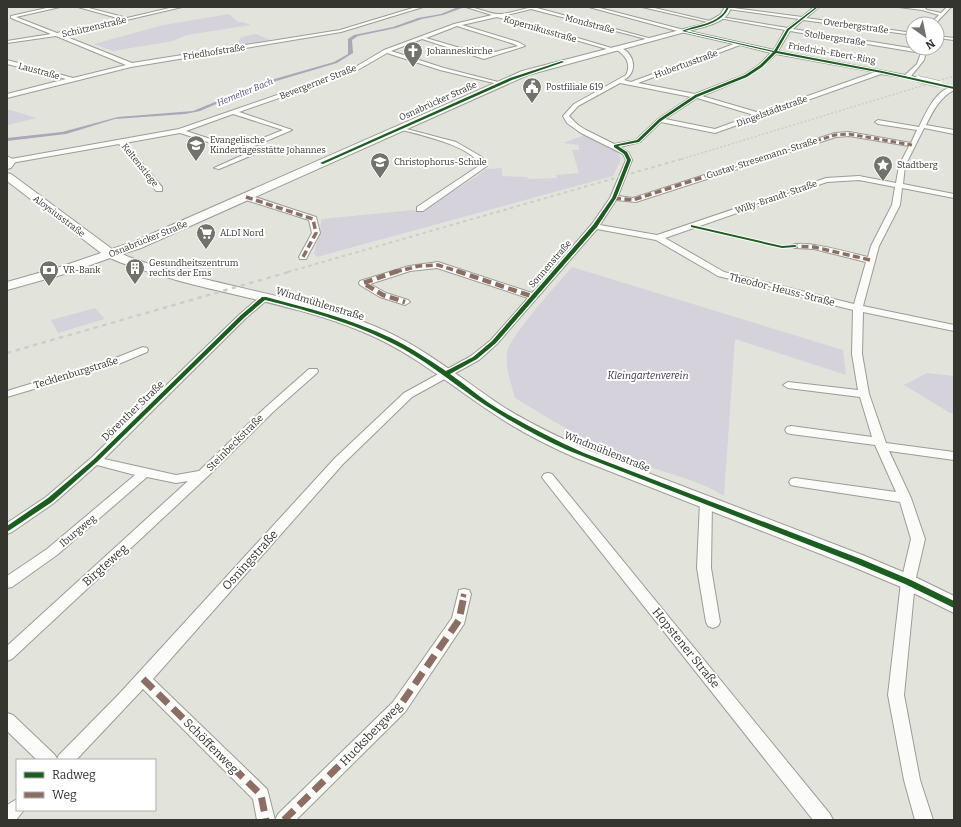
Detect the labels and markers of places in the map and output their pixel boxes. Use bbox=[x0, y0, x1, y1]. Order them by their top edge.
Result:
church icon: Johanneskirche bbox=[402, 40, 424, 68]
place label: Johanneskirche bbox=[426, 46, 493, 56]
public building icon: Postfiliale 619 bbox=[521, 76, 543, 104]
place label: Postfiliale 619 bbox=[546, 82, 603, 92]
school or university icon: Evangelische Kindertagesstätte Johannes bbox=[185, 134, 207, 162]
place label: Evangelische Kindertagesstätte Johannes bbox=[210, 135, 326, 155]
school or university icon: Christophorus-Schule bbox=[369, 151, 391, 179]
place icon: Stadtberg bbox=[872, 154, 894, 182]
place label: Christophorus-Schule bbox=[394, 157, 487, 167]
place label: Stadtberg bbox=[897, 160, 938, 170]
supermarket icon: ALDI Nord bbox=[195, 222, 217, 250]
place label: ALDI Nord bbox=[220, 228, 264, 238]
building icon: Gesundheitszentrum rechts der Ems bbox=[124, 257, 146, 285]
place label: Gesundheitszentrum rechts der Ems bbox=[149, 258, 239, 278]
bank icon: VR-Bank bbox=[38, 259, 60, 287]
place label: VR-Bank bbox=[63, 265, 101, 275]

